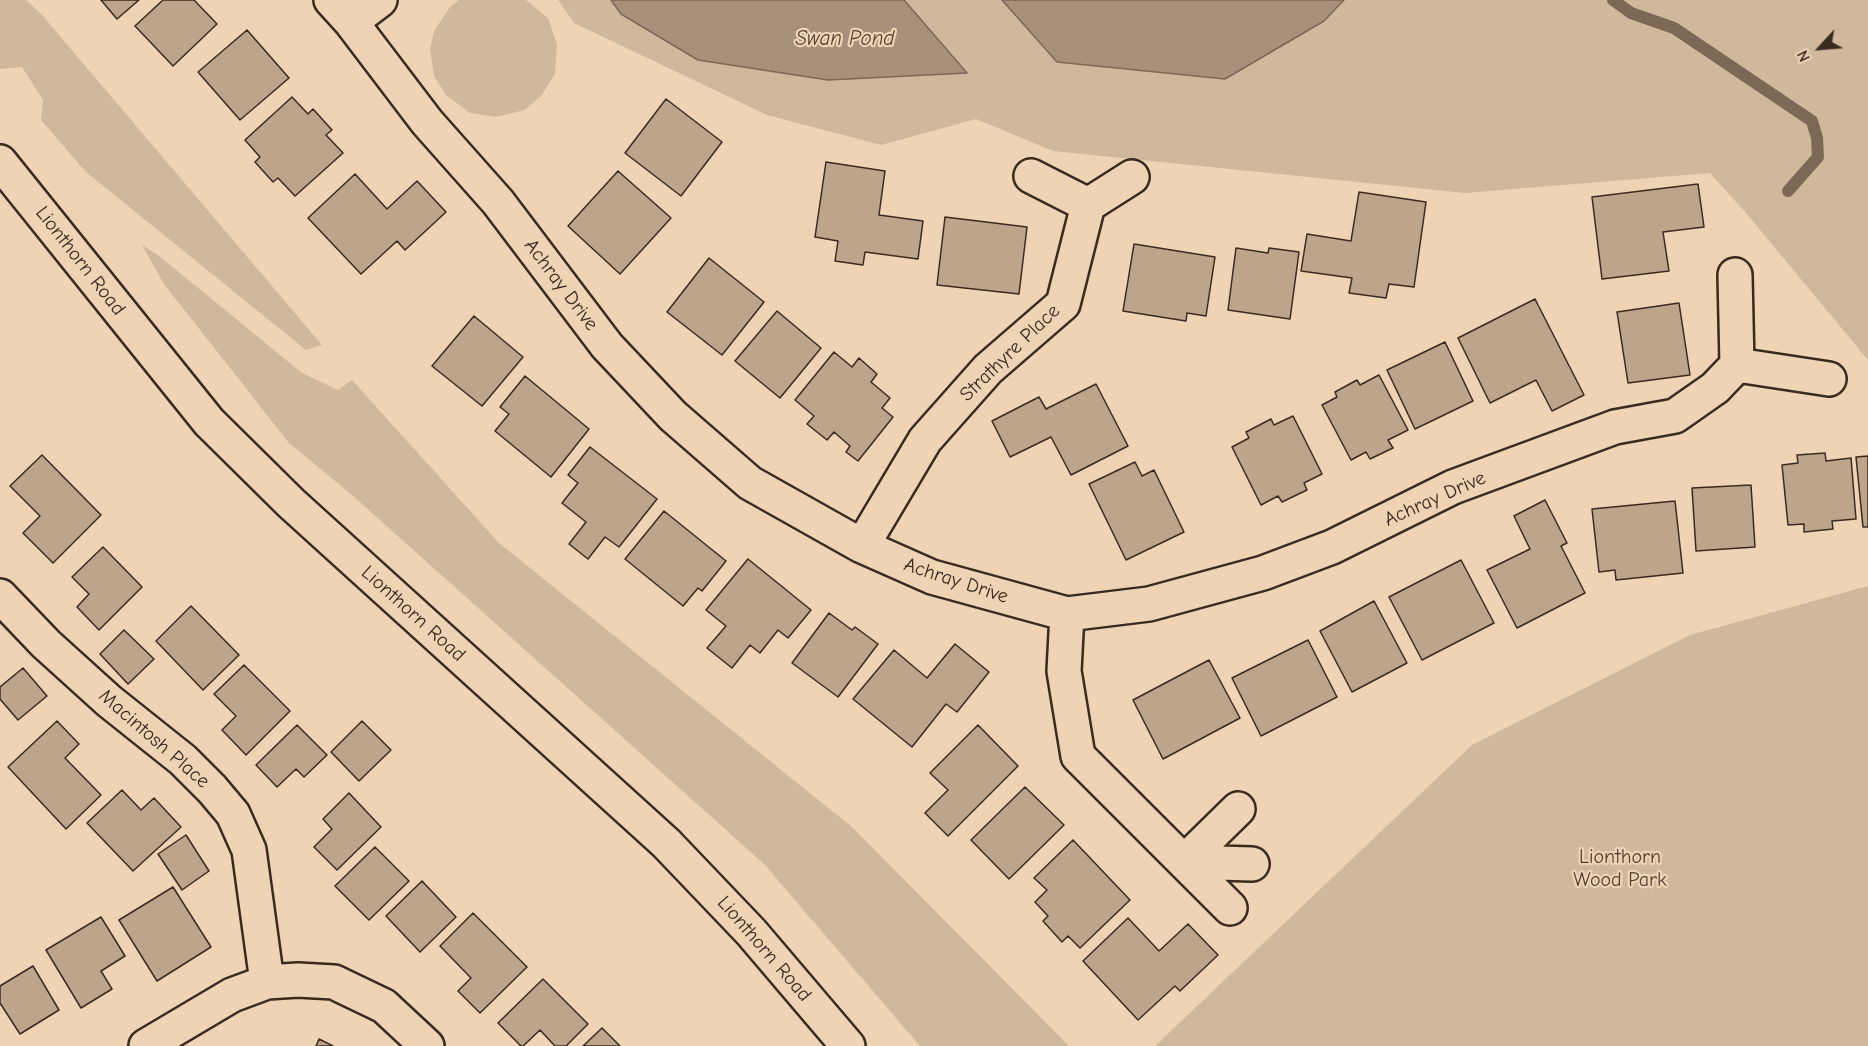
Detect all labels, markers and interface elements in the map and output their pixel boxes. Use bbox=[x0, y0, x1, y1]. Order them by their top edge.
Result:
north arrow bbox=[1790, 18, 1850, 78]
water label: Swan Pond bbox=[796, 26, 894, 52]
text: N bbox=[1793, 47, 1814, 65]
street label: Lionthorn Road bbox=[30, 202, 130, 320]
street label: Achray Drive bbox=[519, 234, 603, 336]
street label: Strathyre Place bbox=[955, 299, 1065, 407]
street label: Achray Drive bbox=[1381, 466, 1489, 532]
street label: Achray Drive bbox=[901, 553, 1011, 609]
street label: Lionthorn Road bbox=[356, 561, 470, 667]
street label: Macintosh Place bbox=[94, 684, 214, 794]
park label: Lionthorn Wood Park bbox=[1573, 845, 1667, 892]
street label: Lionthorn Road bbox=[712, 891, 816, 1007]

